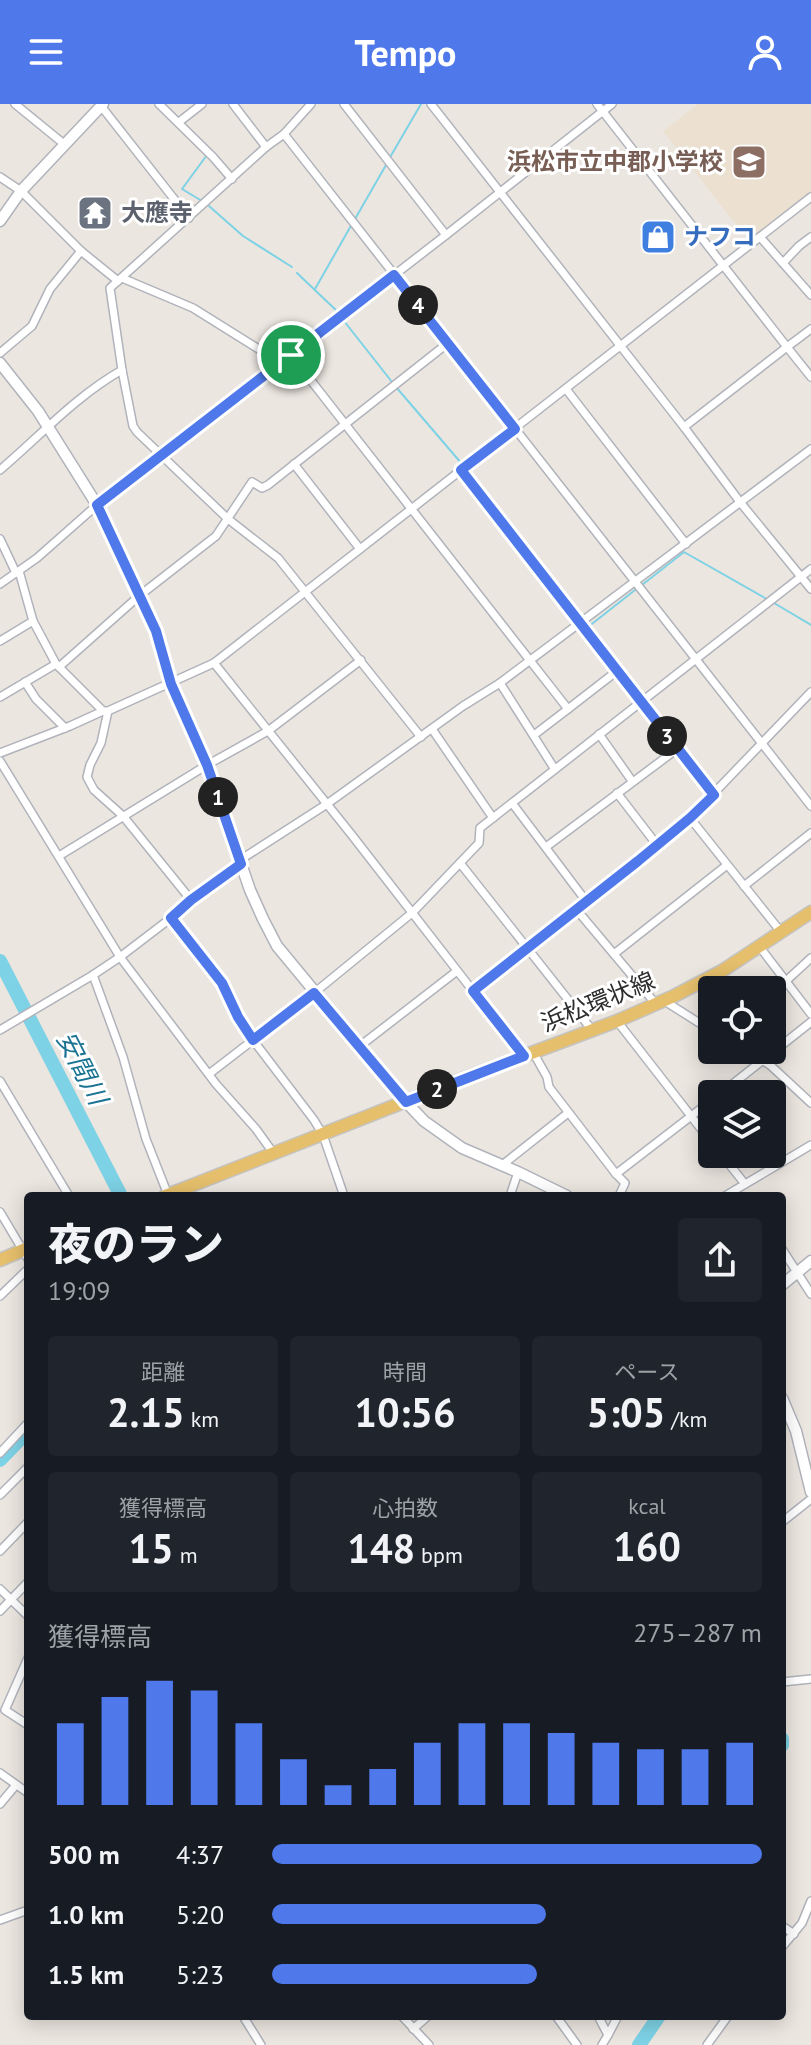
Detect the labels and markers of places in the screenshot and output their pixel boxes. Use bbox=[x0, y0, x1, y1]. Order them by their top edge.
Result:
school or university icon: 浜松市立中郡小学校 bbox=[730, 143, 768, 181]
place label: 浜松市立中郡小学校 bbox=[507, 146, 723, 177]
temple icon: 大應寺 bbox=[76, 194, 114, 232]
place label: 大應寺 bbox=[121, 197, 193, 228]
shop icon: ナフコ bbox=[639, 218, 677, 256]
place label: ナフコ bbox=[684, 221, 756, 252]
pin: 4 bbox=[398, 285, 438, 325]
pin bbox=[257, 321, 325, 389]
pin: 3 bbox=[647, 716, 687, 756]
pin: 1 bbox=[198, 777, 238, 817]
pin: 2 bbox=[417, 1069, 457, 1109]

